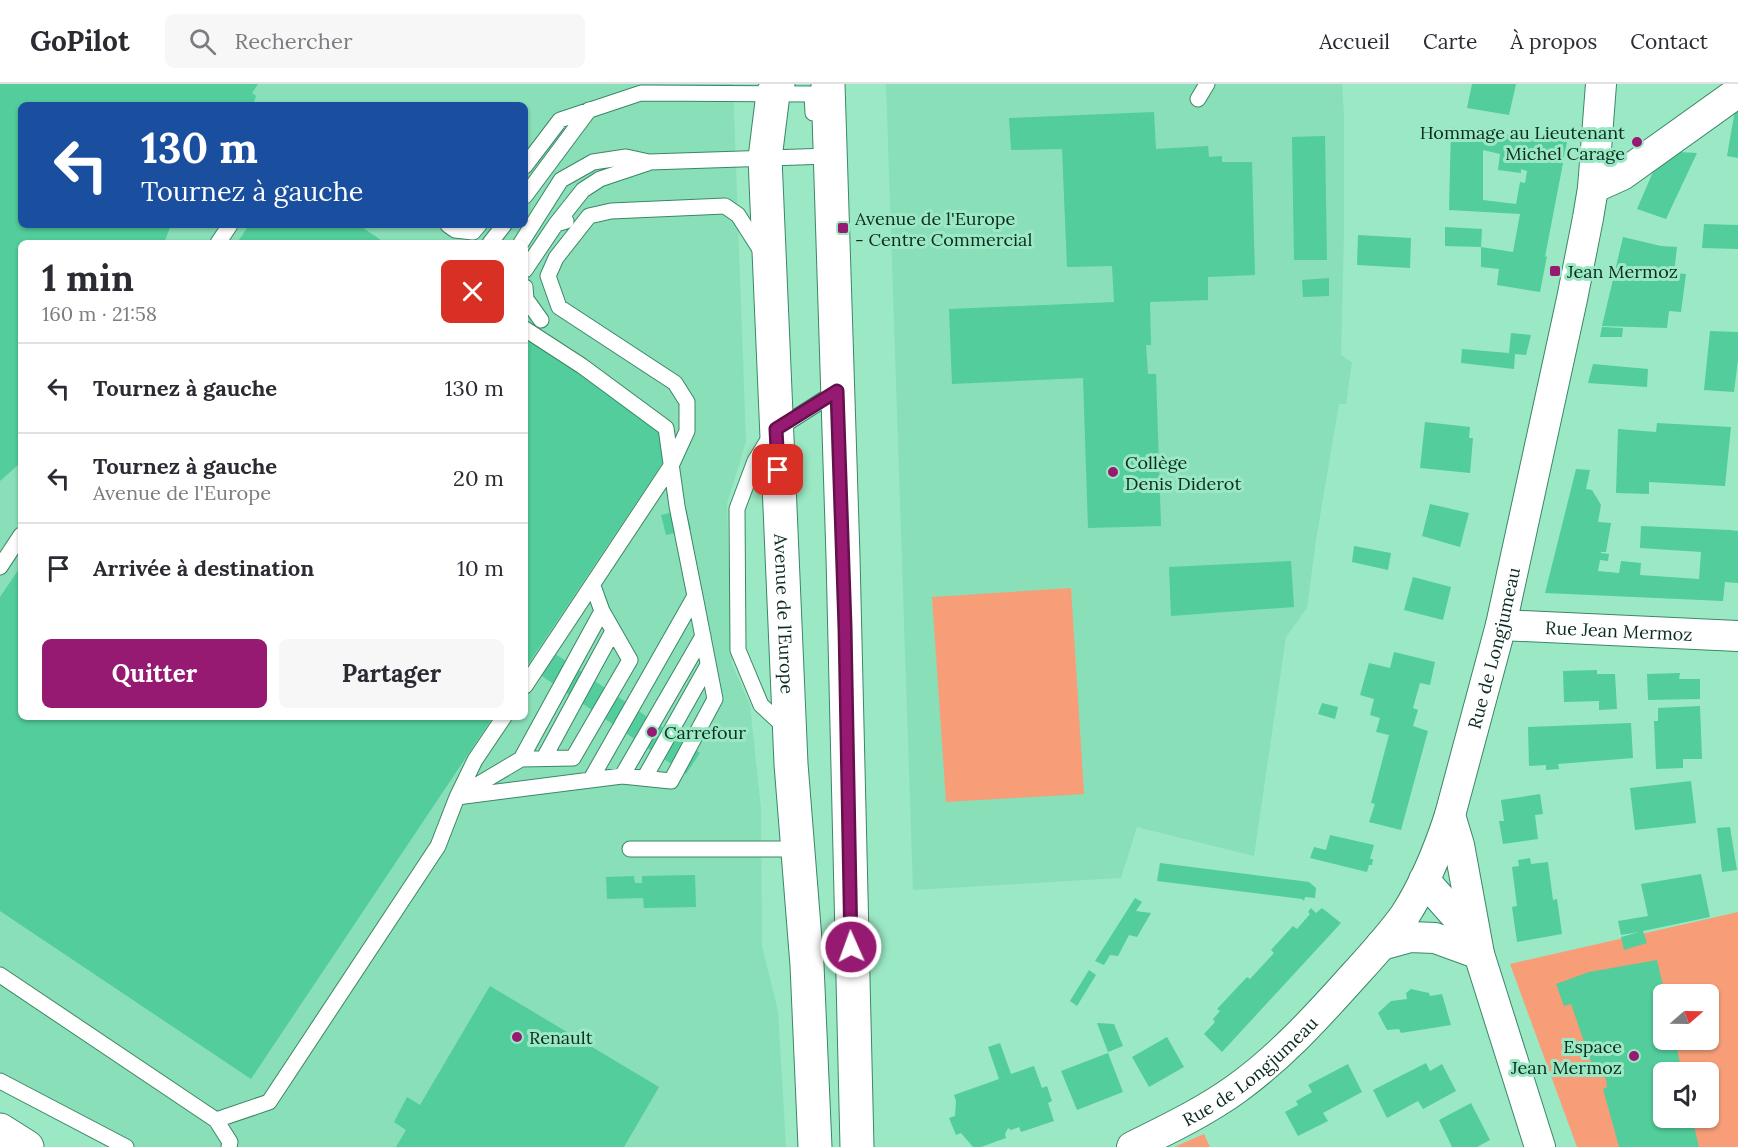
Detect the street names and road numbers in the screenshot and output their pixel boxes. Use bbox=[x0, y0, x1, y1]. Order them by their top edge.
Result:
street label: Avenue de l'Europe bbox=[770, 532, 799, 695]
street label: Rue de Longjumeau bbox=[1462, 565, 1525, 731]
street label: Rue Jean Mermoz bbox=[1545, 616, 1693, 645]
street label: Rue de Longjumeau bbox=[1178, 1011, 1322, 1131]

